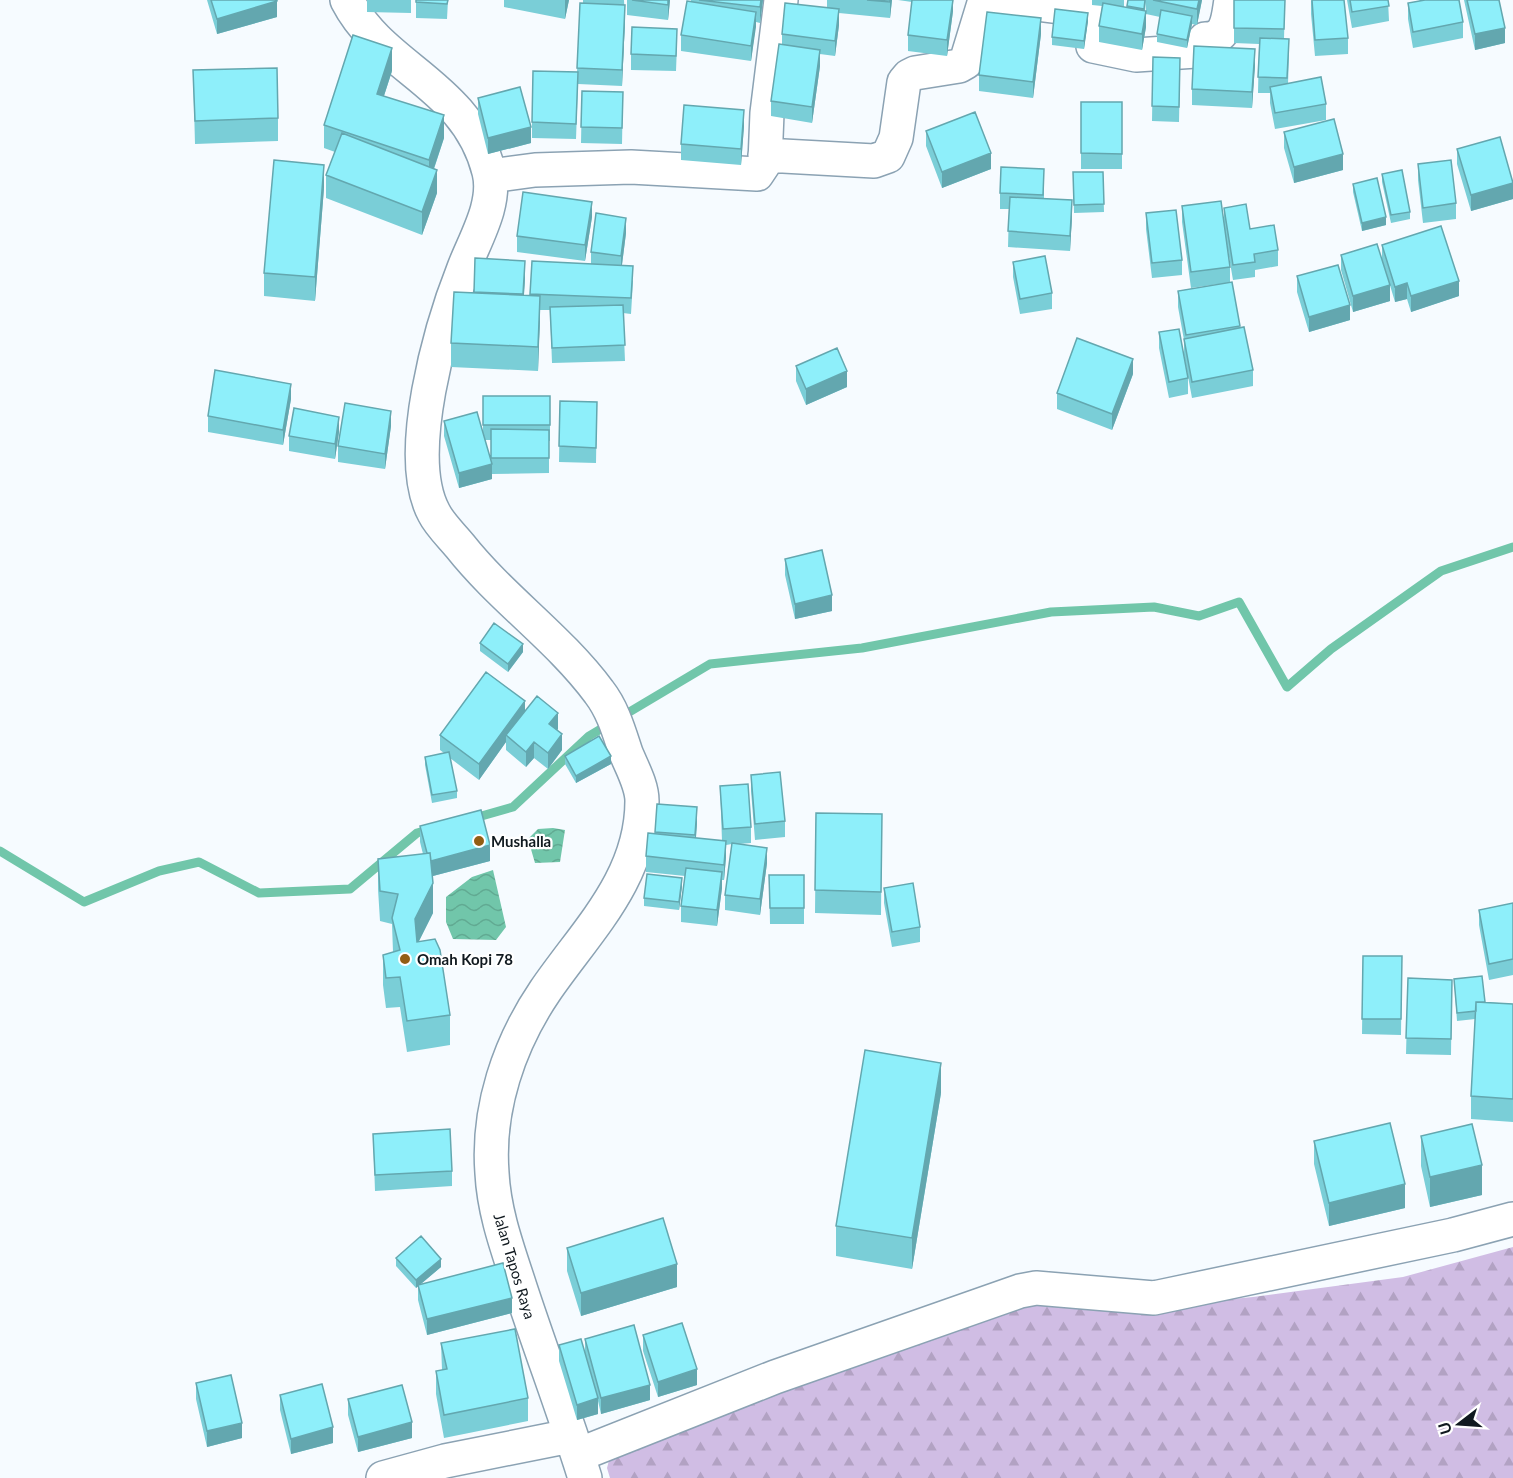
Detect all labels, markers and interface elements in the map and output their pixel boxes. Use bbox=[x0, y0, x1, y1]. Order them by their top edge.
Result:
place label: Mushalla bbox=[491, 832, 551, 850]
marker: Mushalla bbox=[472, 834, 486, 848]
place label: Omah Kopi 78 bbox=[417, 950, 513, 968]
marker: Omah Kopi 78 bbox=[398, 952, 412, 966]
street label: Jalan Tapos Raya bbox=[490, 1211, 540, 1321]
north arrow bbox=[1429, 1394, 1489, 1454]
text: U bbox=[1433, 1420, 1455, 1437]

